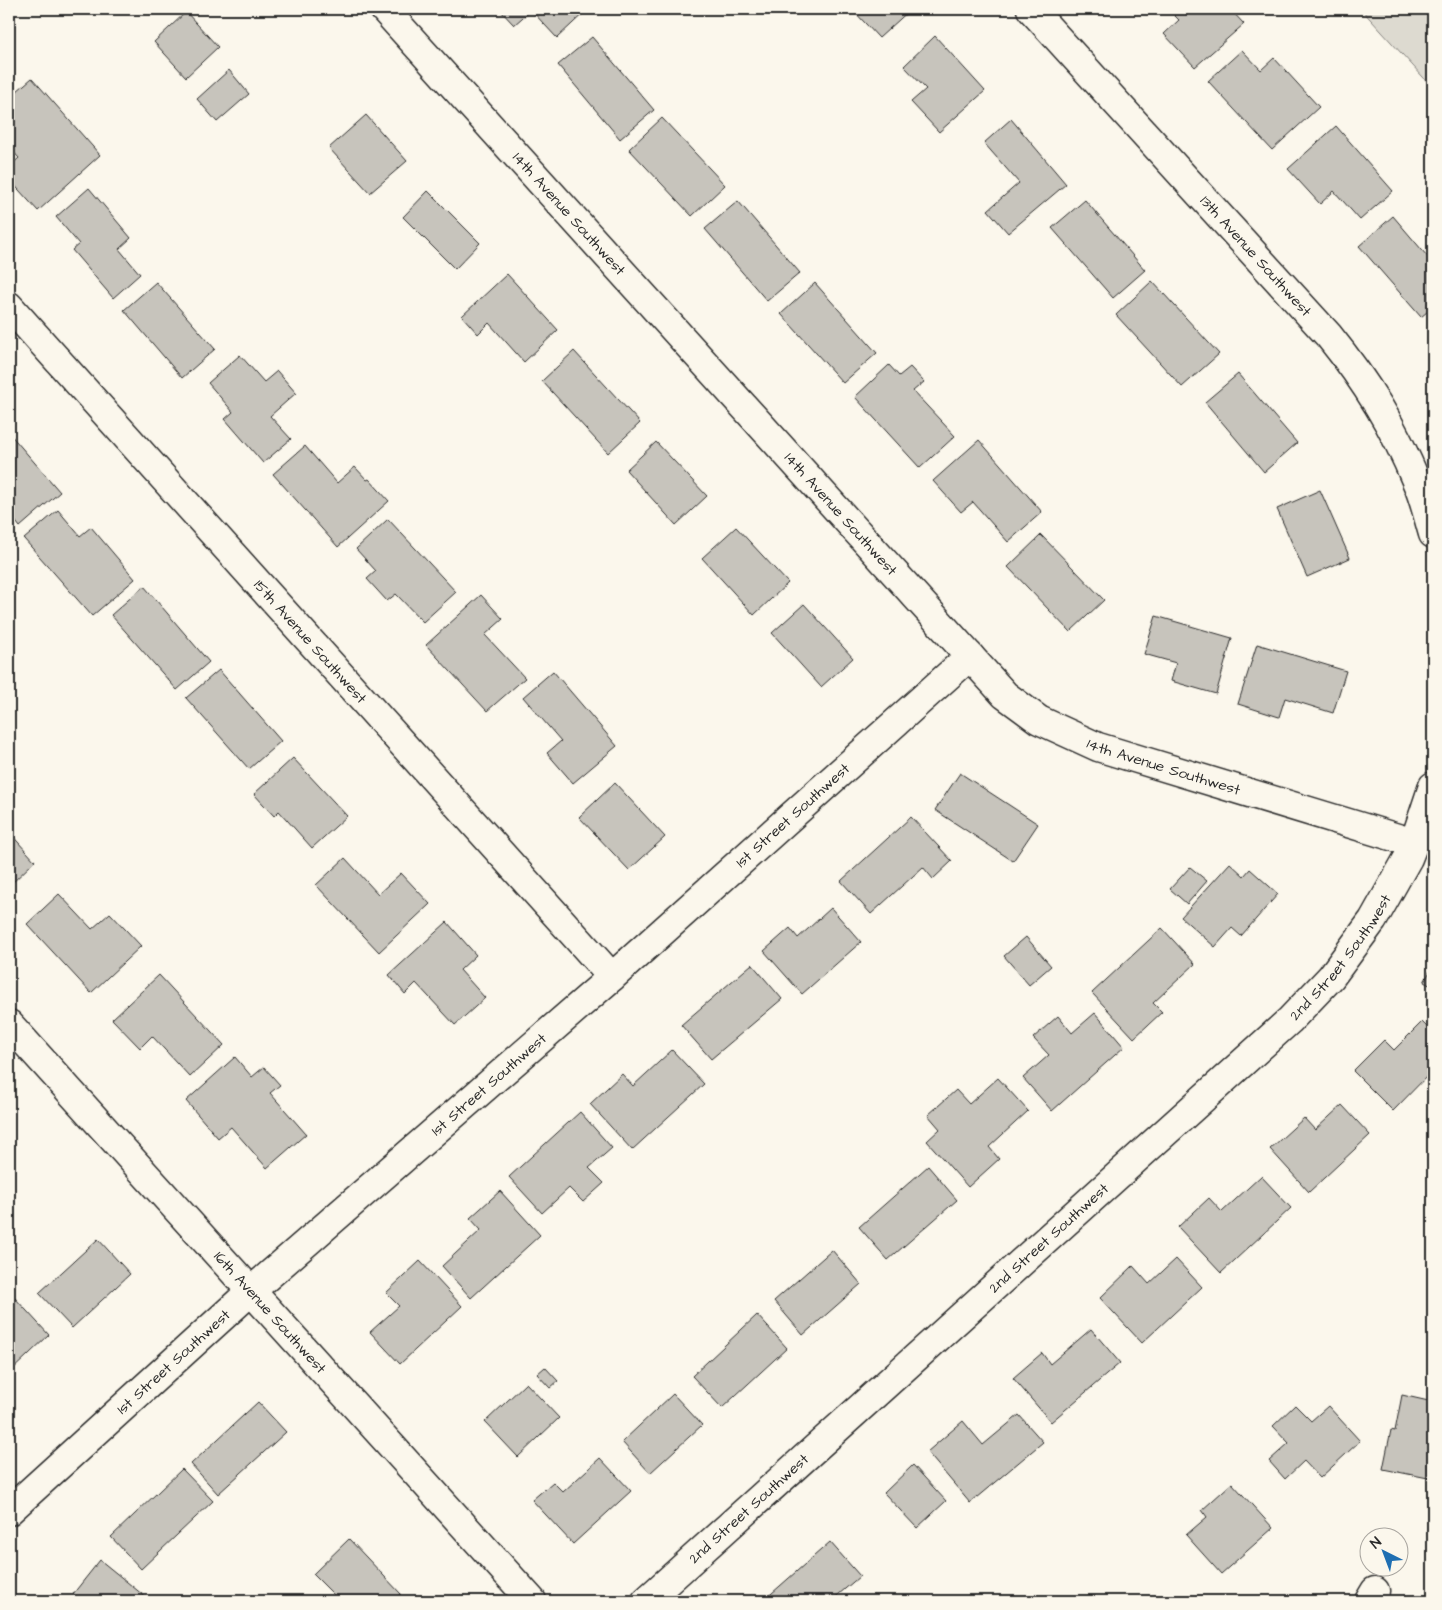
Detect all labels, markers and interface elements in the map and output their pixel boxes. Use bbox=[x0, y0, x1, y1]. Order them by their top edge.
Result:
street label: 14th Avenue Southwest bbox=[508, 147, 631, 280]
street label: 13th Avenue Southwest bbox=[1195, 191, 1317, 321]
street label: 14th Avenue Southwest bbox=[780, 448, 902, 580]
street label: 15th Avenue Southwest bbox=[249, 575, 372, 708]
street label: 14th Avenue Southwest bbox=[1083, 733, 1243, 800]
street label: 1st Street Southwest bbox=[731, 758, 854, 872]
street label: 2nd Street Southwest bbox=[1284, 890, 1396, 1025]
street label: 1st Street Southwest bbox=[426, 1028, 551, 1140]
street label: 2nd Street Southwest bbox=[984, 1178, 1113, 1298]
street label: 16th Avenue Southwest bbox=[209, 1246, 331, 1378]
street label: 1st Street Southwest bbox=[112, 1304, 235, 1419]
street label: 2nd Street Southwest bbox=[684, 1449, 813, 1568]
north arrow bbox=[1360, 1528, 1410, 1578]
text: N bbox=[1366, 1533, 1386, 1553]

